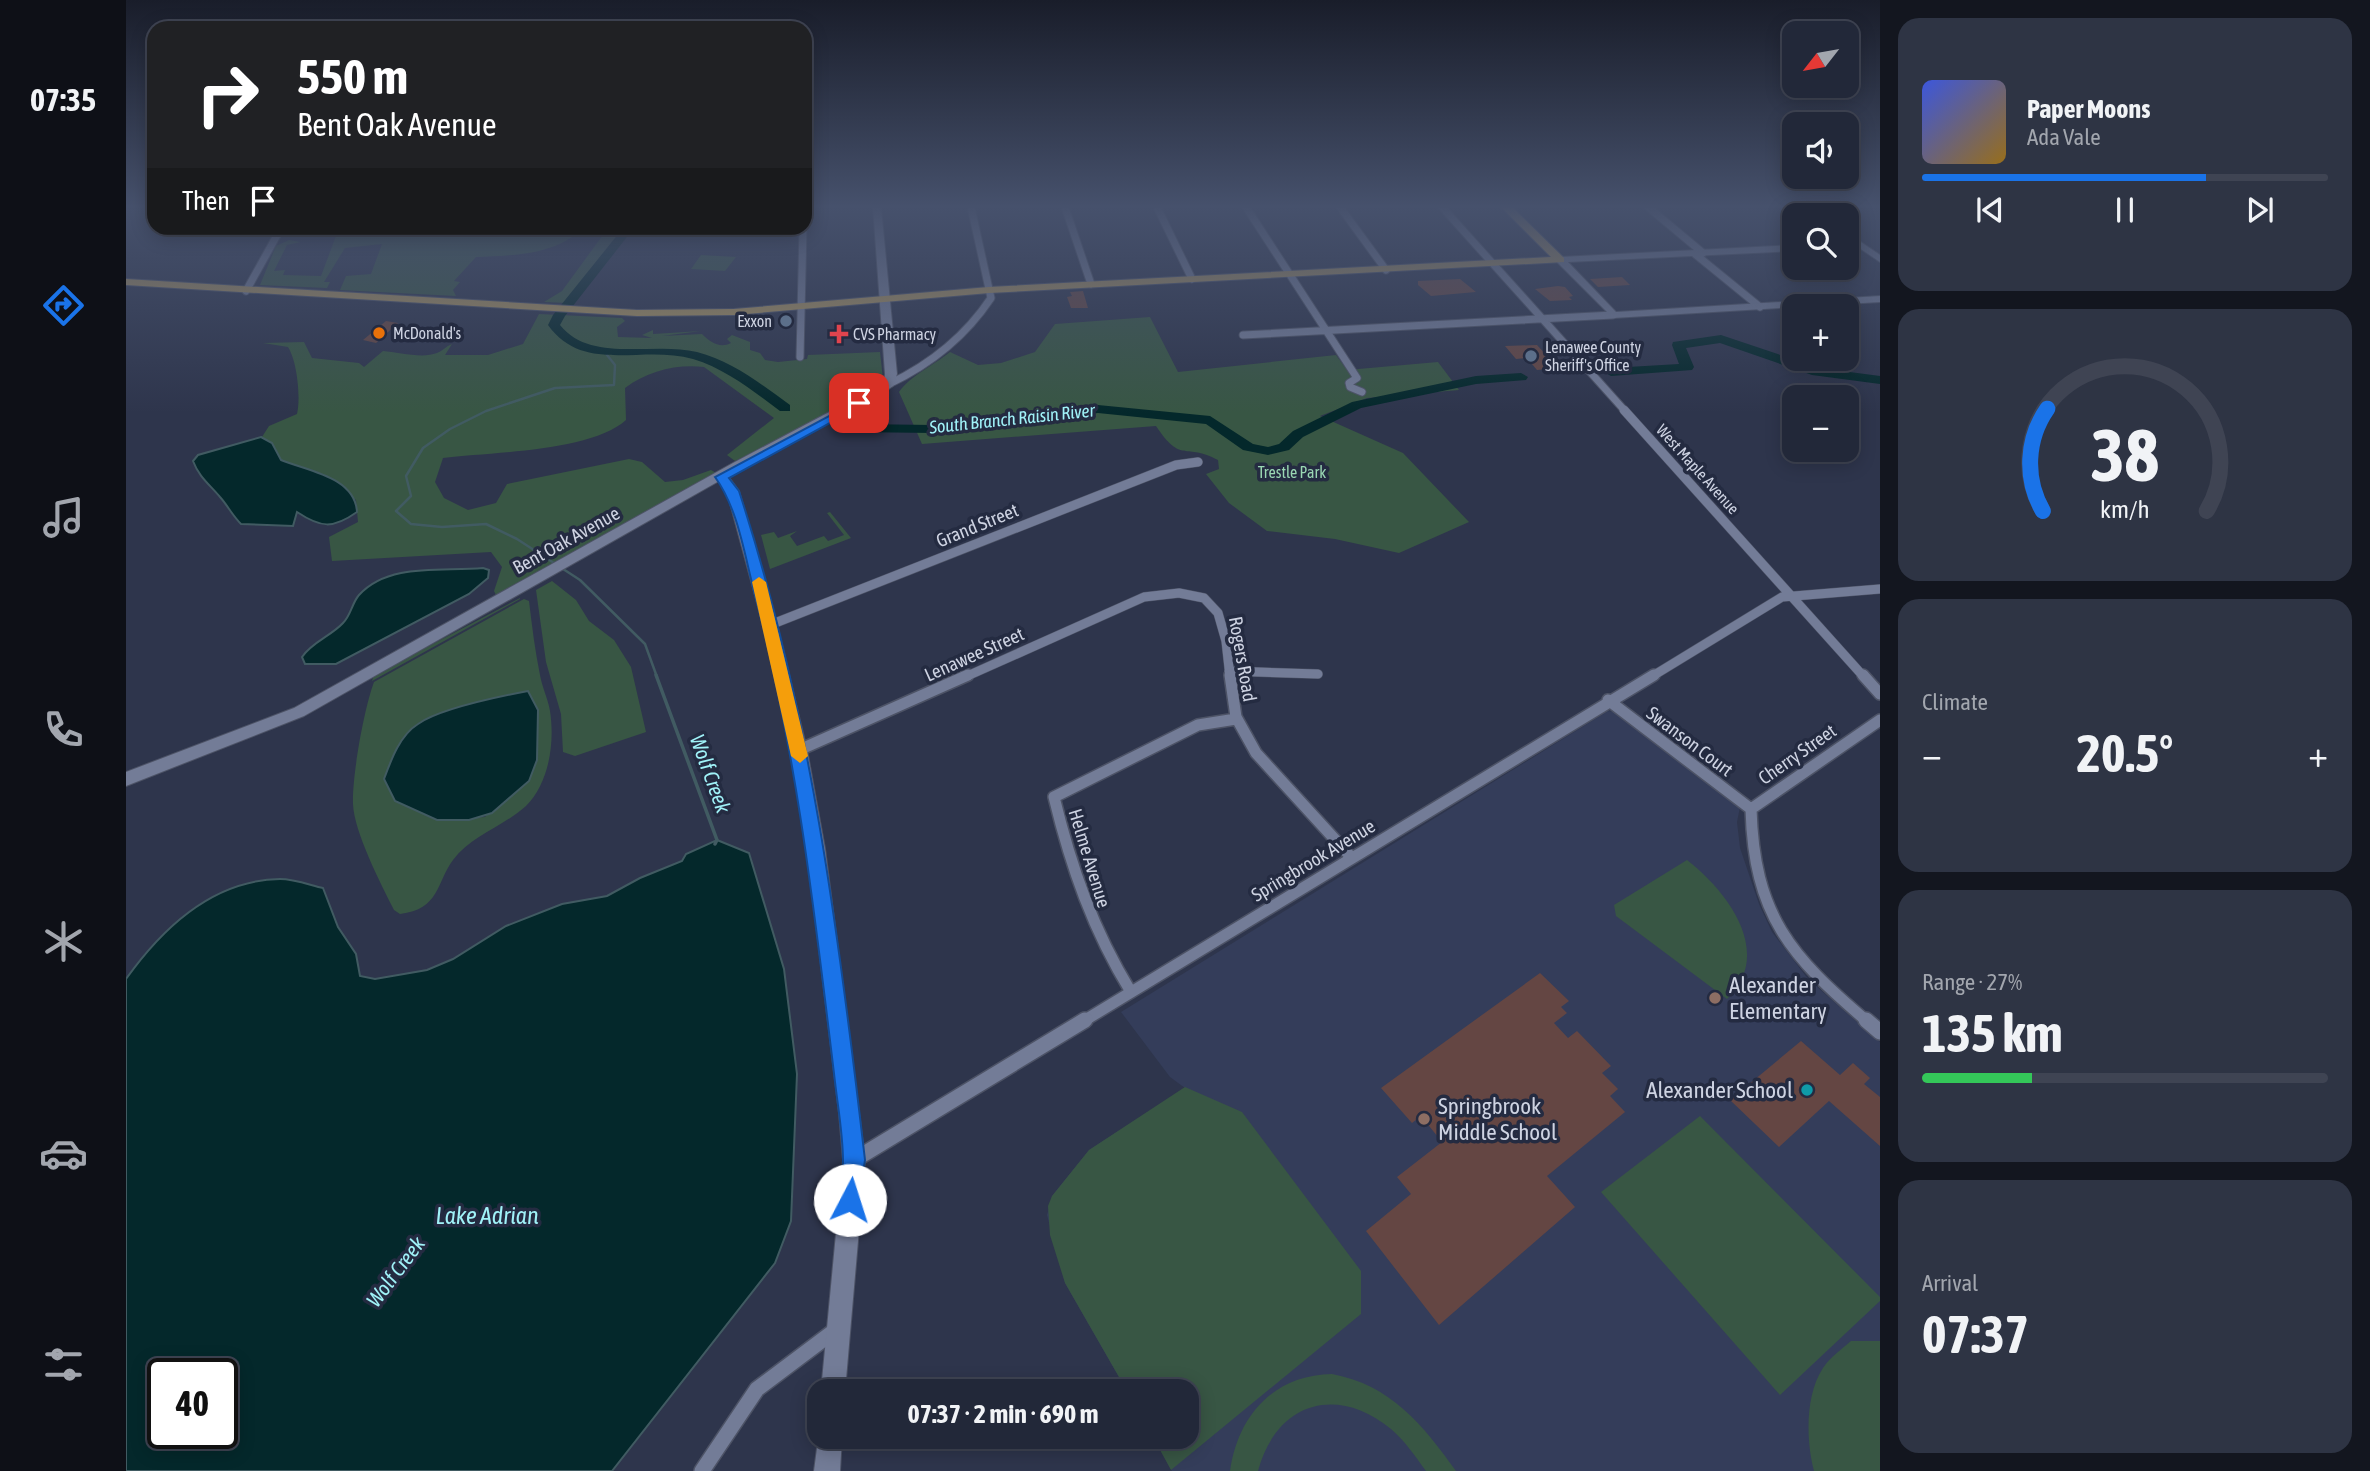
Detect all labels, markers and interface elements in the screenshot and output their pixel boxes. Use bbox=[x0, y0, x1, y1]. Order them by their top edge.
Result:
north arrow bbox=[1782, 21, 1858, 98]
map controls bbox=[1782, 21, 1859, 462]
text: 550 m bbox=[297, 48, 408, 104]
icon: right bbox=[182, 49, 273, 140]
text: 07:35 bbox=[30, 81, 96, 118]
text: Paper Moons bbox=[2027, 94, 2150, 124]
text: Bent Oak Avenue bbox=[297, 106, 496, 143]
button: sound bbox=[1782, 112, 1859, 189]
text: Ada Vale bbox=[2027, 124, 2101, 150]
icon: arrive bbox=[244, 182, 282, 220]
text: Then bbox=[182, 186, 230, 216]
icon: previous bbox=[1971, 191, 2009, 229]
icon: pause bbox=[2106, 191, 2144, 229]
icon: next bbox=[2241, 191, 2279, 229]
button: search bbox=[1782, 203, 1859, 280]
icon: directions bbox=[39, 281, 88, 330]
button: + bbox=[1782, 294, 1859, 371]
place label: Exxon bbox=[737, 312, 772, 330]
marker: Exxon bbox=[778, 313, 794, 329]
place label: McDonald's bbox=[393, 324, 462, 342]
marker: McDonald's bbox=[371, 325, 387, 341]
place label: CVS Pharmacy bbox=[853, 325, 937, 344]
marker: CVS Pharmacy bbox=[831, 326, 847, 342]
place label: Lenawee County Sheriff's Office bbox=[1545, 338, 1642, 374]
marker: Lenawee County Sheriff's Office bbox=[1523, 348, 1539, 364]
pin bbox=[829, 373, 889, 433]
icon: arrive bbox=[840, 384, 878, 422]
button: − bbox=[1782, 385, 1859, 462]
water label: South Branch Raisin River bbox=[927, 399, 1096, 438]
text: 38 bbox=[2091, 413, 2159, 496]
street label: West Maple Avenue bbox=[1652, 420, 1743, 518]
park label: Trestle Park bbox=[1258, 463, 1326, 481]
icon: music bbox=[39, 493, 88, 542]
text: km/h bbox=[2100, 495, 2150, 523]
street label: Grand Street bbox=[933, 499, 1021, 551]
street label: Bent Oak Avenue bbox=[509, 502, 623, 578]
street label: Rogers Road bbox=[1225, 615, 1261, 703]
street label: Lenawee Street bbox=[921, 622, 1027, 686]
text: Climate bbox=[1922, 689, 1988, 715]
street label: Swanson Court bbox=[1643, 702, 1737, 780]
icon: phone bbox=[39, 705, 88, 754]
street label: Cherry Street bbox=[1754, 719, 1840, 789]
text: 20.5° bbox=[2077, 723, 2173, 783]
water label: Wolf Creek bbox=[686, 731, 736, 817]
text: − bbox=[1922, 732, 1942, 775]
text: + bbox=[2308, 732, 2328, 775]
street label: Helme Avenue bbox=[1065, 806, 1115, 910]
street label: Springbrook Avenue bbox=[1247, 814, 1379, 906]
icon: climate bbox=[39, 917, 88, 966]
text: Range · 27% bbox=[1922, 969, 2022, 995]
place label: Alexander Elementary bbox=[1729, 972, 1827, 1024]
marker: Alexander Elementary bbox=[1707, 990, 1723, 1006]
text: 135 km bbox=[1922, 1003, 2063, 1063]
place label: Alexander School bbox=[1646, 1077, 1793, 1103]
marker: Alexander School bbox=[1799, 1082, 1815, 1098]
place label: Springbrook Middle School bbox=[1438, 1093, 1557, 1145]
marker: Springbrook Middle School bbox=[1416, 1111, 1432, 1127]
icon: car bbox=[39, 1129, 88, 1178]
position arrow bbox=[813, 1163, 887, 1237]
water label: Lake Adrian bbox=[435, 1202, 539, 1229]
water label: Wolf Creek bbox=[361, 1231, 430, 1311]
text: Arrival bbox=[1922, 1270, 1978, 1296]
text: 07:37 bbox=[1922, 1304, 2029, 1364]
icon: filters bbox=[39, 1340, 88, 1389]
speed limit sign: 40 bbox=[147, 1358, 238, 1449]
text: 07:37 · 2 min · 690 m bbox=[908, 1399, 1098, 1429]

